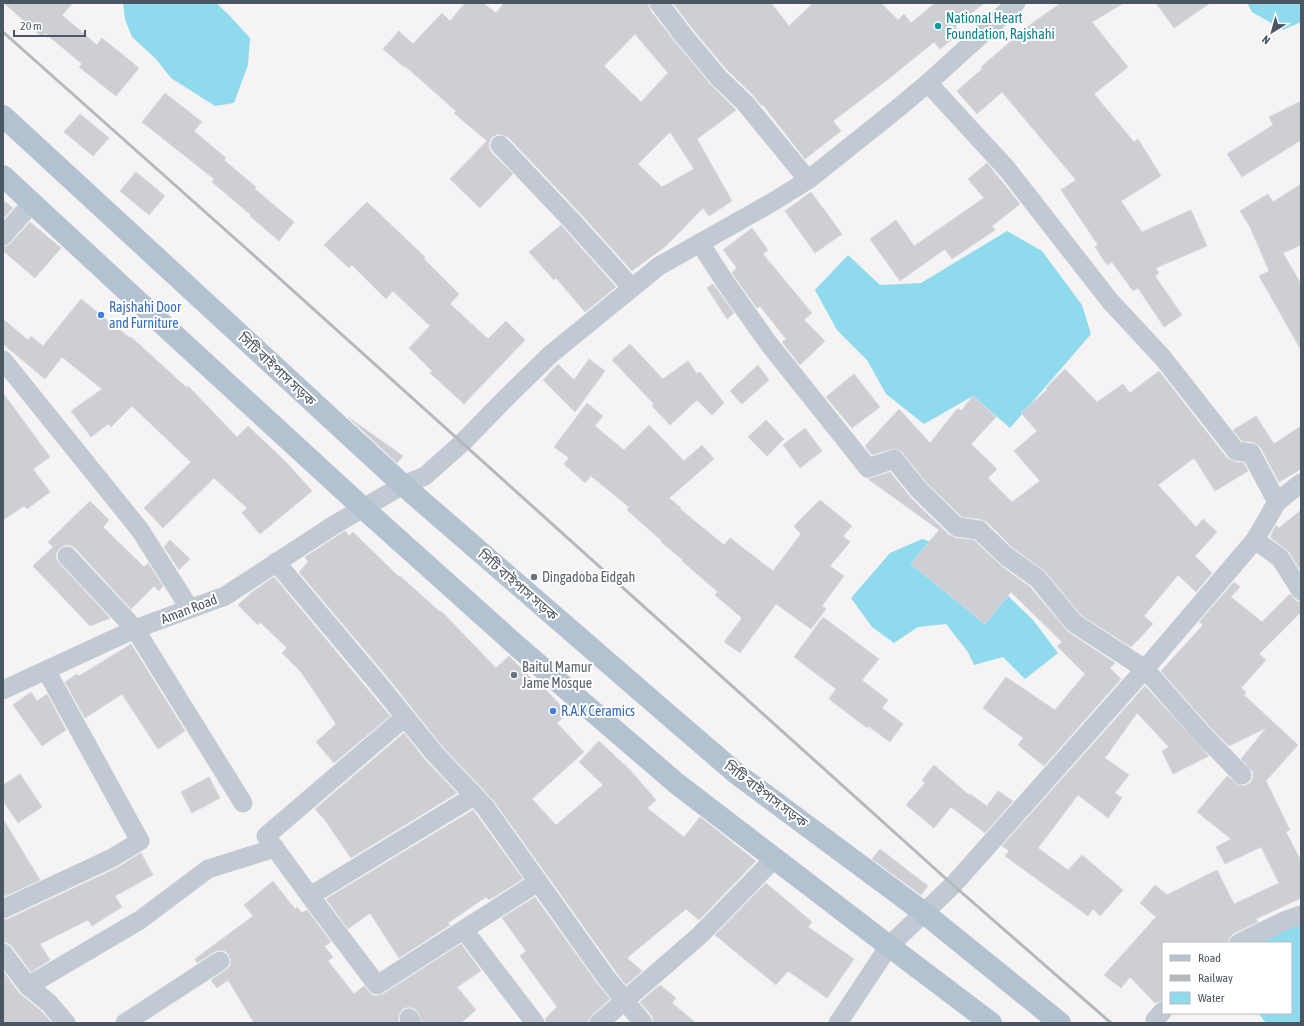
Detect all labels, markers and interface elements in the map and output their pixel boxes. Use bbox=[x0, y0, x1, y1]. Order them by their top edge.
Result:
place label: National Heart Foundation, Rajshahi bbox=[946, 10, 1055, 42]
scale bar bbox=[14, 12, 85, 38]
north arrow bbox=[1252, 12, 1292, 52]
text: 20 m bbox=[20, 19, 42, 33]
marker: National Heart Foundation, Rajshahi bbox=[933, 21, 943, 31]
text: N bbox=[1260, 33, 1272, 47]
place label: Rajshahi Door and Furniture bbox=[109, 299, 182, 331]
marker: Rajshahi Door and Furniture bbox=[96, 310, 106, 320]
street label: সিটি বাইপাস সড়ক bbox=[234, 328, 319, 409]
street label: সিটি বাইপাস সড়ক bbox=[474, 546, 561, 624]
place label: Dingadoba Eidgah bbox=[542, 569, 635, 585]
marker: Dingadoba Eidgah bbox=[529, 572, 539, 582]
street label: Aman Road bbox=[159, 591, 219, 627]
place label: Baitul Mamur Jame Mosque bbox=[522, 659, 593, 691]
marker: Baitul Mamur Jame Mosque bbox=[509, 670, 519, 680]
place label: R.A.K Ceramics bbox=[561, 703, 635, 719]
marker: R.A.K Ceramics bbox=[548, 706, 558, 716]
street label: সিটি বাইপাস সড়ক bbox=[721, 757, 811, 831]
legend bbox=[1162, 942, 1292, 1014]
text: Road bbox=[1198, 951, 1221, 965]
text: Railway bbox=[1198, 971, 1233, 985]
text: Water bbox=[1198, 991, 1225, 1005]

